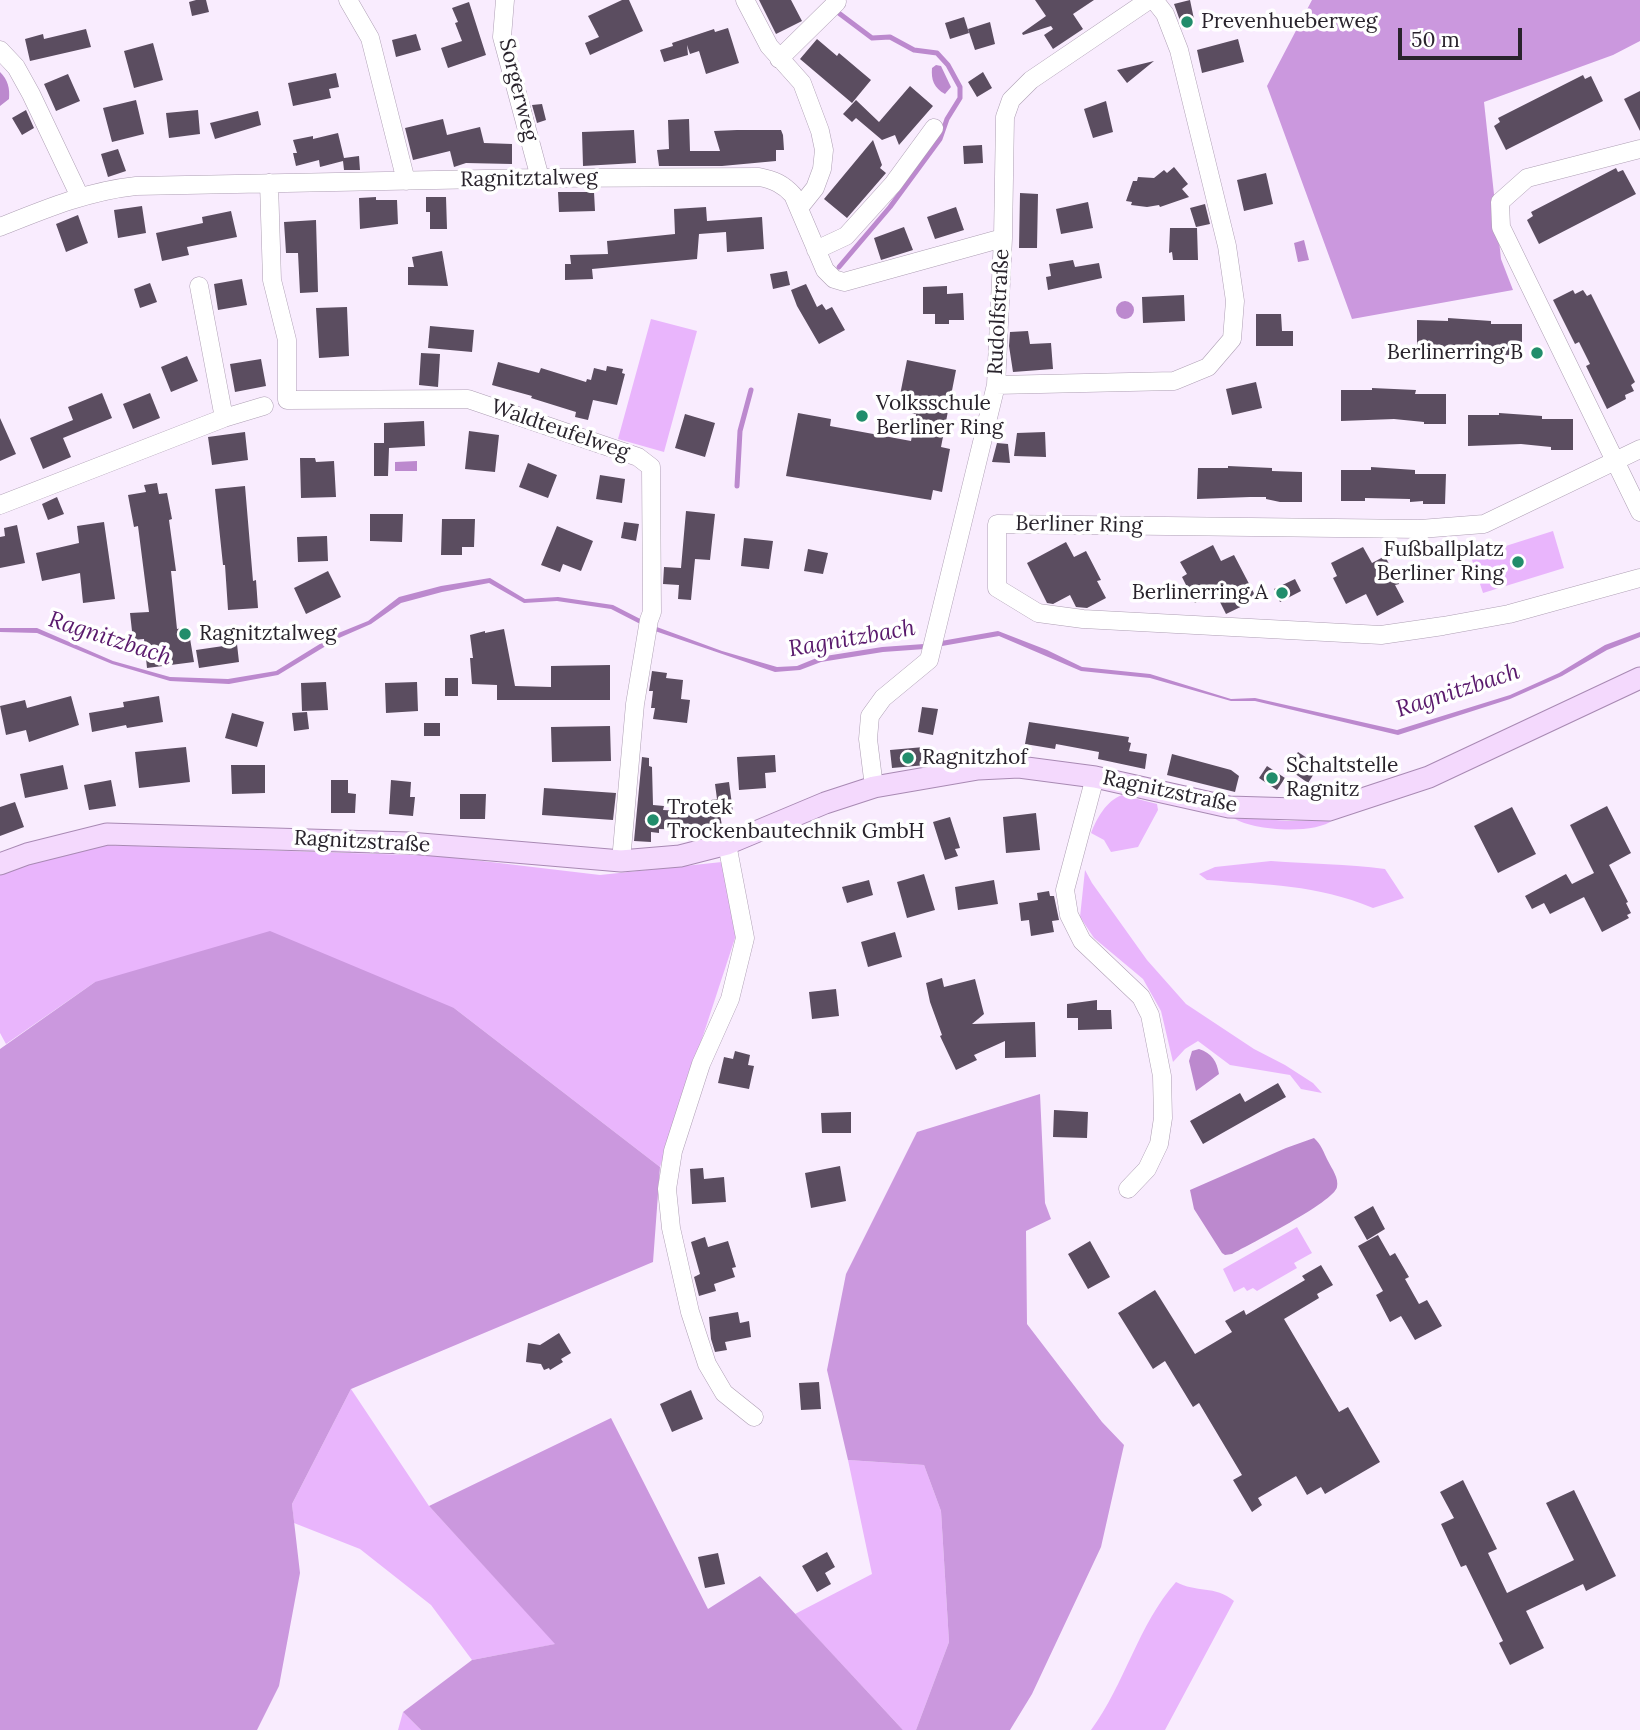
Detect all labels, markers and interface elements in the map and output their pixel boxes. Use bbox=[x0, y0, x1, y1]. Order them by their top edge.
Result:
place label: Prevenhueberweg bbox=[1201, 9, 1377, 35]
marker: Prevenhueberweg bbox=[1179, 14, 1195, 30]
scale bar bbox=[1402, 14, 1526, 58]
text: 50 m bbox=[1411, 26, 1460, 53]
street label: Sorgerweg bbox=[493, 36, 543, 144]
street label: Ragnitztalweg bbox=[460, 165, 598, 193]
street label: Rudolfstraße bbox=[983, 248, 1015, 376]
place label: Berlinerring B bbox=[1387, 340, 1523, 366]
marker: Berlinerring B bbox=[1529, 345, 1545, 361]
place label: Volksschule Berliner Ring bbox=[876, 391, 1003, 441]
street label: Waldteufelweg bbox=[488, 395, 632, 465]
marker: Volksschule Berliner Ring bbox=[854, 408, 870, 424]
street label: Berliner Ring bbox=[1015, 511, 1143, 539]
place label: Fußballplatz Berliner Ring bbox=[1377, 537, 1504, 587]
marker: Fußballplatz Berliner Ring bbox=[1510, 554, 1526, 570]
place label: Berlinerring A bbox=[1132, 580, 1268, 606]
marker: Berlinerring A bbox=[1274, 585, 1290, 601]
water label: Ragnitzbach bbox=[45, 606, 175, 672]
water label: Ragnitzbach bbox=[787, 614, 917, 664]
place label: Ragnitztalweg bbox=[199, 621, 337, 647]
marker: Ragnitztalweg bbox=[177, 626, 193, 642]
water label: Ragnitzbach bbox=[1393, 658, 1523, 724]
place label: Ragnitzhof bbox=[922, 745, 1027, 771]
marker: Ragnitzhof bbox=[900, 750, 916, 766]
place label: Schaltstelle Ragnitz bbox=[1286, 753, 1398, 803]
street label: Ragnitzstraße bbox=[1100, 765, 1240, 819]
marker: Schaltstelle Ragnitz bbox=[1264, 770, 1280, 786]
place label: Trotek Trockenbautechnik GmbH bbox=[667, 795, 925, 845]
marker: Trotek Trockenbautechnik GmbH bbox=[645, 812, 661, 828]
street label: Ragnitzstraße bbox=[293, 826, 431, 858]

